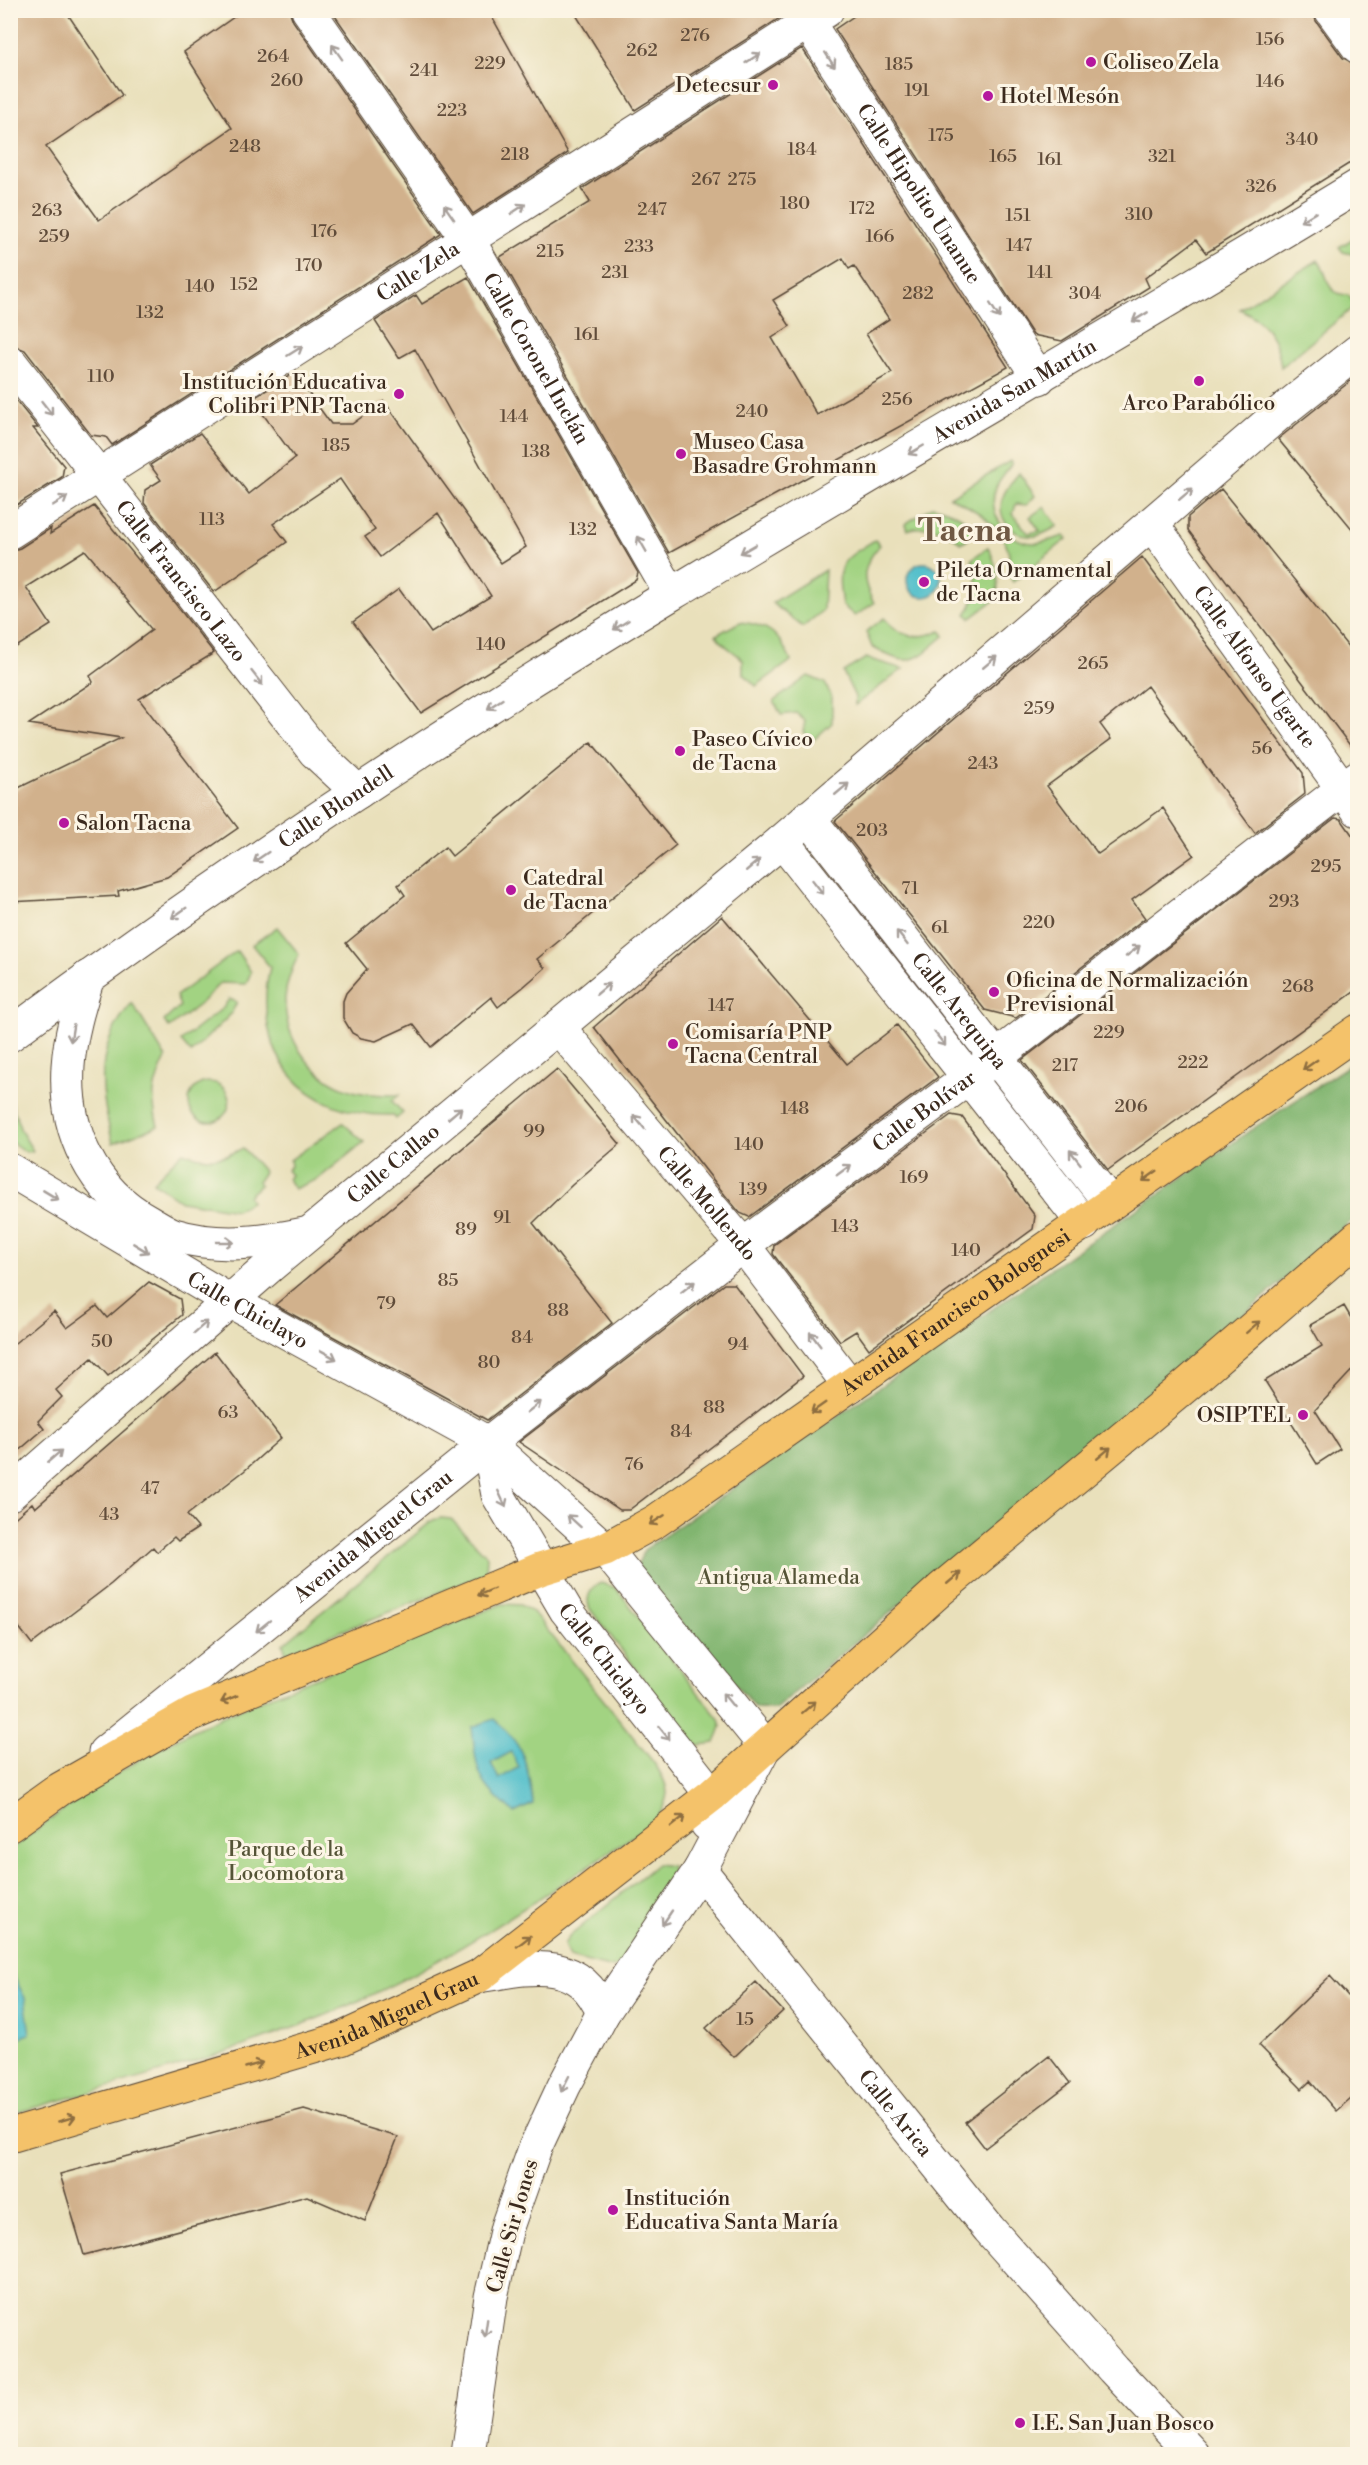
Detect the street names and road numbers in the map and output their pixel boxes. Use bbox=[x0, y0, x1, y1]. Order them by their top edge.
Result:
street label: Calle Hipolito Unanue bbox=[850, 99, 986, 289]
street label: Calle Zela bbox=[372, 236, 465, 308]
street label: Calle Coronel Inclán bbox=[476, 269, 595, 450]
street label: Avenida San Martín bbox=[927, 333, 1102, 450]
street label: Calle Francisco Lazo bbox=[109, 496, 252, 668]
street label: Calle Alfonso Ugarte bbox=[1187, 581, 1321, 754]
street label: Calle Blondell bbox=[274, 760, 399, 855]
street label: Calle Arequipa bbox=[905, 948, 1013, 1075]
street label: Calle Bolívar bbox=[868, 1065, 981, 1159]
street label: Calle Callao bbox=[342, 1119, 445, 1210]
street label: Calle Mollendo bbox=[651, 1141, 762, 1266]
street label: Avenida Francisco Bolognesi bbox=[835, 1223, 1076, 1402]
street label: Calle Chiclayo bbox=[182, 1266, 312, 1355]
street label: Avenida Miguel Grau bbox=[288, 1465, 458, 1609]
street label: Calle Chiclayo bbox=[552, 1599, 656, 1721]
street label: Avenida Miguel Grau bbox=[291, 1966, 483, 2066]
street label: Calle Arica bbox=[852, 2065, 938, 2163]
street label: Calle Sir Jones bbox=[481, 2156, 544, 2296]

